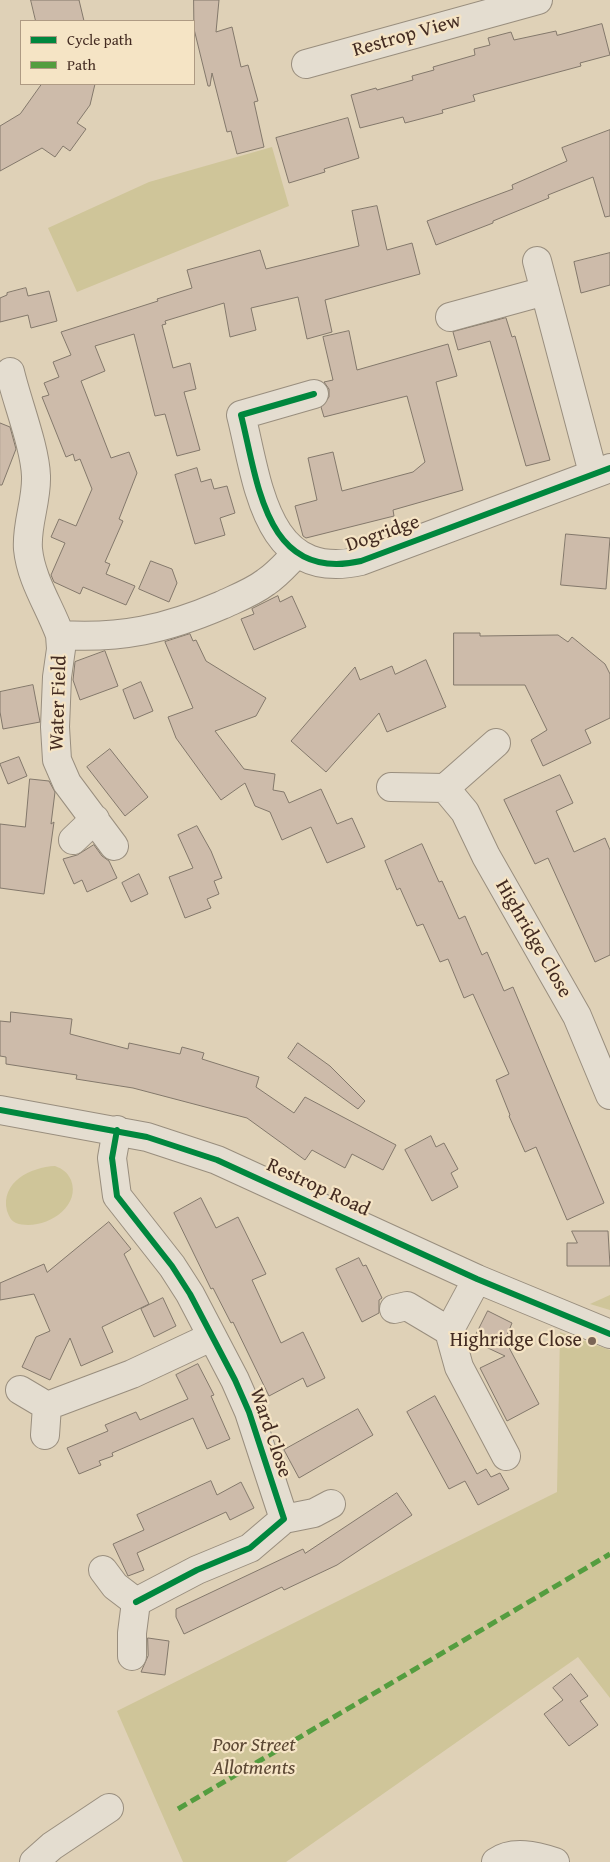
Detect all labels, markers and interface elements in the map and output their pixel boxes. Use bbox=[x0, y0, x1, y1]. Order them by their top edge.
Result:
street label: Restrop View bbox=[350, 9, 464, 63]
legend bbox=[20, 20, 195, 85]
text: Cycle path bbox=[67, 29, 133, 50]
text: Path bbox=[67, 54, 96, 75]
street label: Dogridge bbox=[343, 510, 423, 558]
street label: Water Field bbox=[45, 655, 73, 751]
street label: Highridge Close bbox=[490, 876, 576, 1002]
street label: Restrop Road bbox=[263, 1154, 373, 1222]
place label: Highridge Close bbox=[450, 1329, 582, 1353]
marker: Highridge Close bbox=[586, 1335, 598, 1347]
street label: Ward Close bbox=[244, 1385, 296, 1481]
park label: Poor Street Allotments bbox=[212, 1734, 296, 1781]

